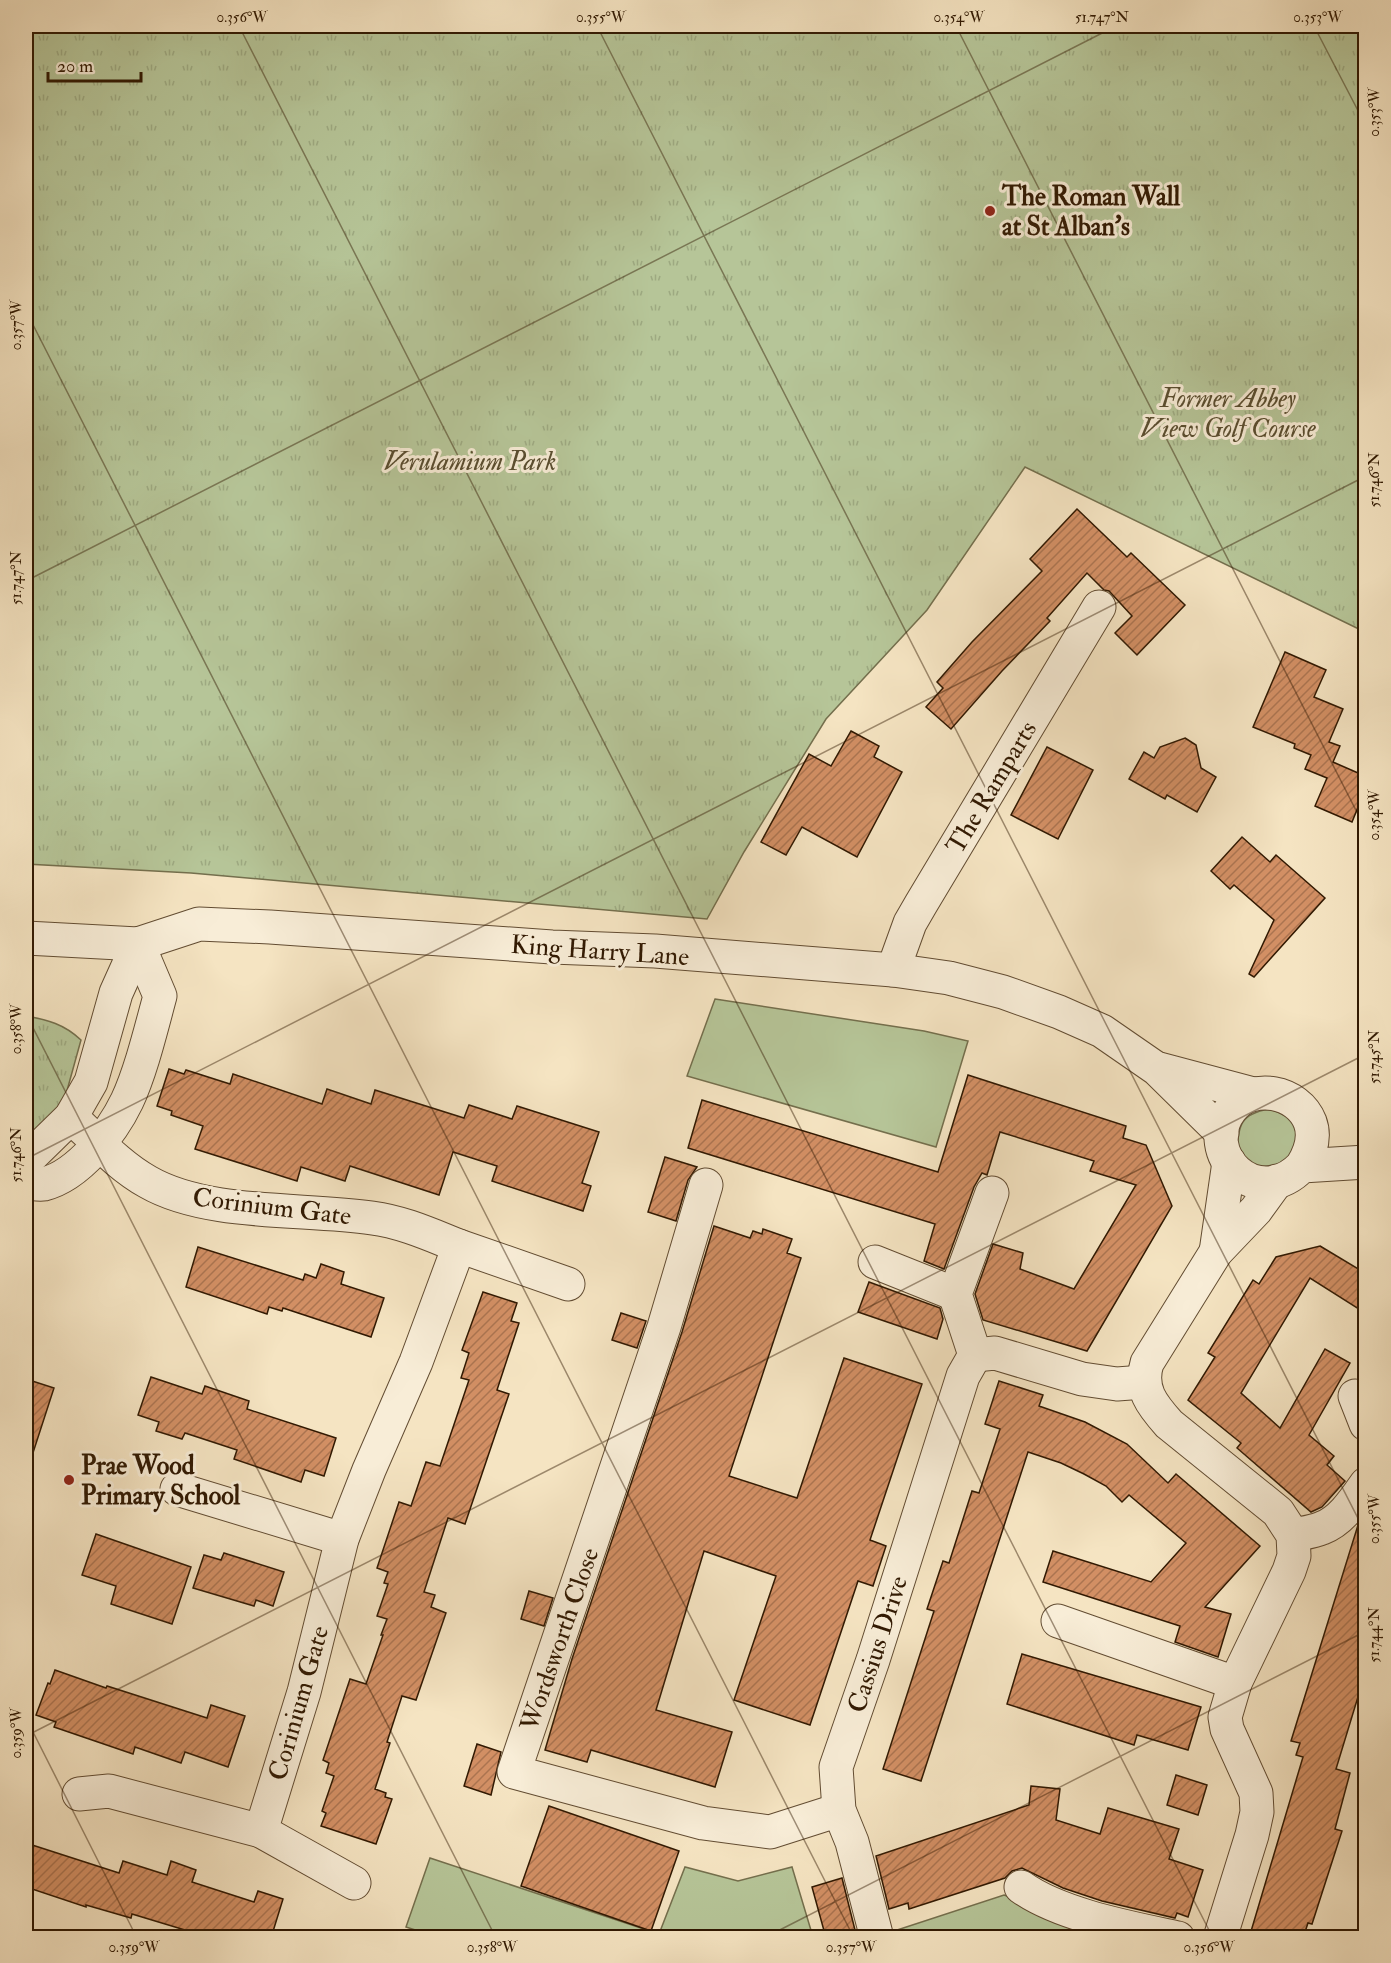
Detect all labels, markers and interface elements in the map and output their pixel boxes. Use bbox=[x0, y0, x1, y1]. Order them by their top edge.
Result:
text: 0.356°W bbox=[216, 8, 268, 27]
text: 0.355°W bbox=[576, 8, 627, 27]
text: 0.354°W bbox=[933, 8, 985, 27]
text: 51.747°N bbox=[1075, 8, 1130, 27]
text: 0.353°W bbox=[1293, 8, 1343, 27]
scale bar bbox=[48, 45, 141, 83]
text: 20 m bbox=[57, 55, 93, 78]
text: 0.353°W bbox=[1365, 87, 1384, 137]
place label: The Roman Wall at St Alban's bbox=[1001, 181, 1180, 243]
marker: The Roman Wall at St Alban's bbox=[983, 204, 997, 218]
text: 0.357°W bbox=[7, 299, 26, 350]
park label: Former Abbey View Golf Course bbox=[1140, 383, 1316, 445]
park label: Verulamium Park bbox=[384, 446, 556, 478]
text: 51.746°N bbox=[1365, 452, 1384, 508]
text: 51.747°N bbox=[7, 550, 26, 605]
street label: The Ramparts bbox=[940, 715, 1045, 860]
text: 0.354°W bbox=[1365, 789, 1384, 841]
street label: King Harry Lane bbox=[510, 929, 690, 973]
text: 0.358°W bbox=[7, 1003, 26, 1054]
text: 51.745°N bbox=[1365, 1029, 1384, 1084]
text: 51.746°N bbox=[7, 1127, 26, 1183]
street label: Corinium Gate bbox=[191, 1181, 353, 1233]
place label: Prae Wood Primary School bbox=[81, 1450, 241, 1513]
marker: Prae Wood Primary School bbox=[62, 1473, 76, 1487]
text: 0.355°W bbox=[1365, 1493, 1384, 1544]
street label: Wordsworth Close bbox=[513, 1544, 606, 1736]
street label: Cassius Drive bbox=[841, 1572, 915, 1717]
text: 51.744°N bbox=[1365, 1607, 1384, 1663]
street label: Corinium Gate bbox=[262, 1622, 336, 1784]
text: 0.359°W bbox=[7, 1707, 26, 1759]
text: 0.359°W bbox=[108, 1938, 160, 1957]
text: 0.358°W bbox=[467, 1938, 518, 1957]
text: 0.357°W bbox=[826, 1938, 877, 1957]
text: 0.356°W bbox=[1183, 1938, 1235, 1957]

